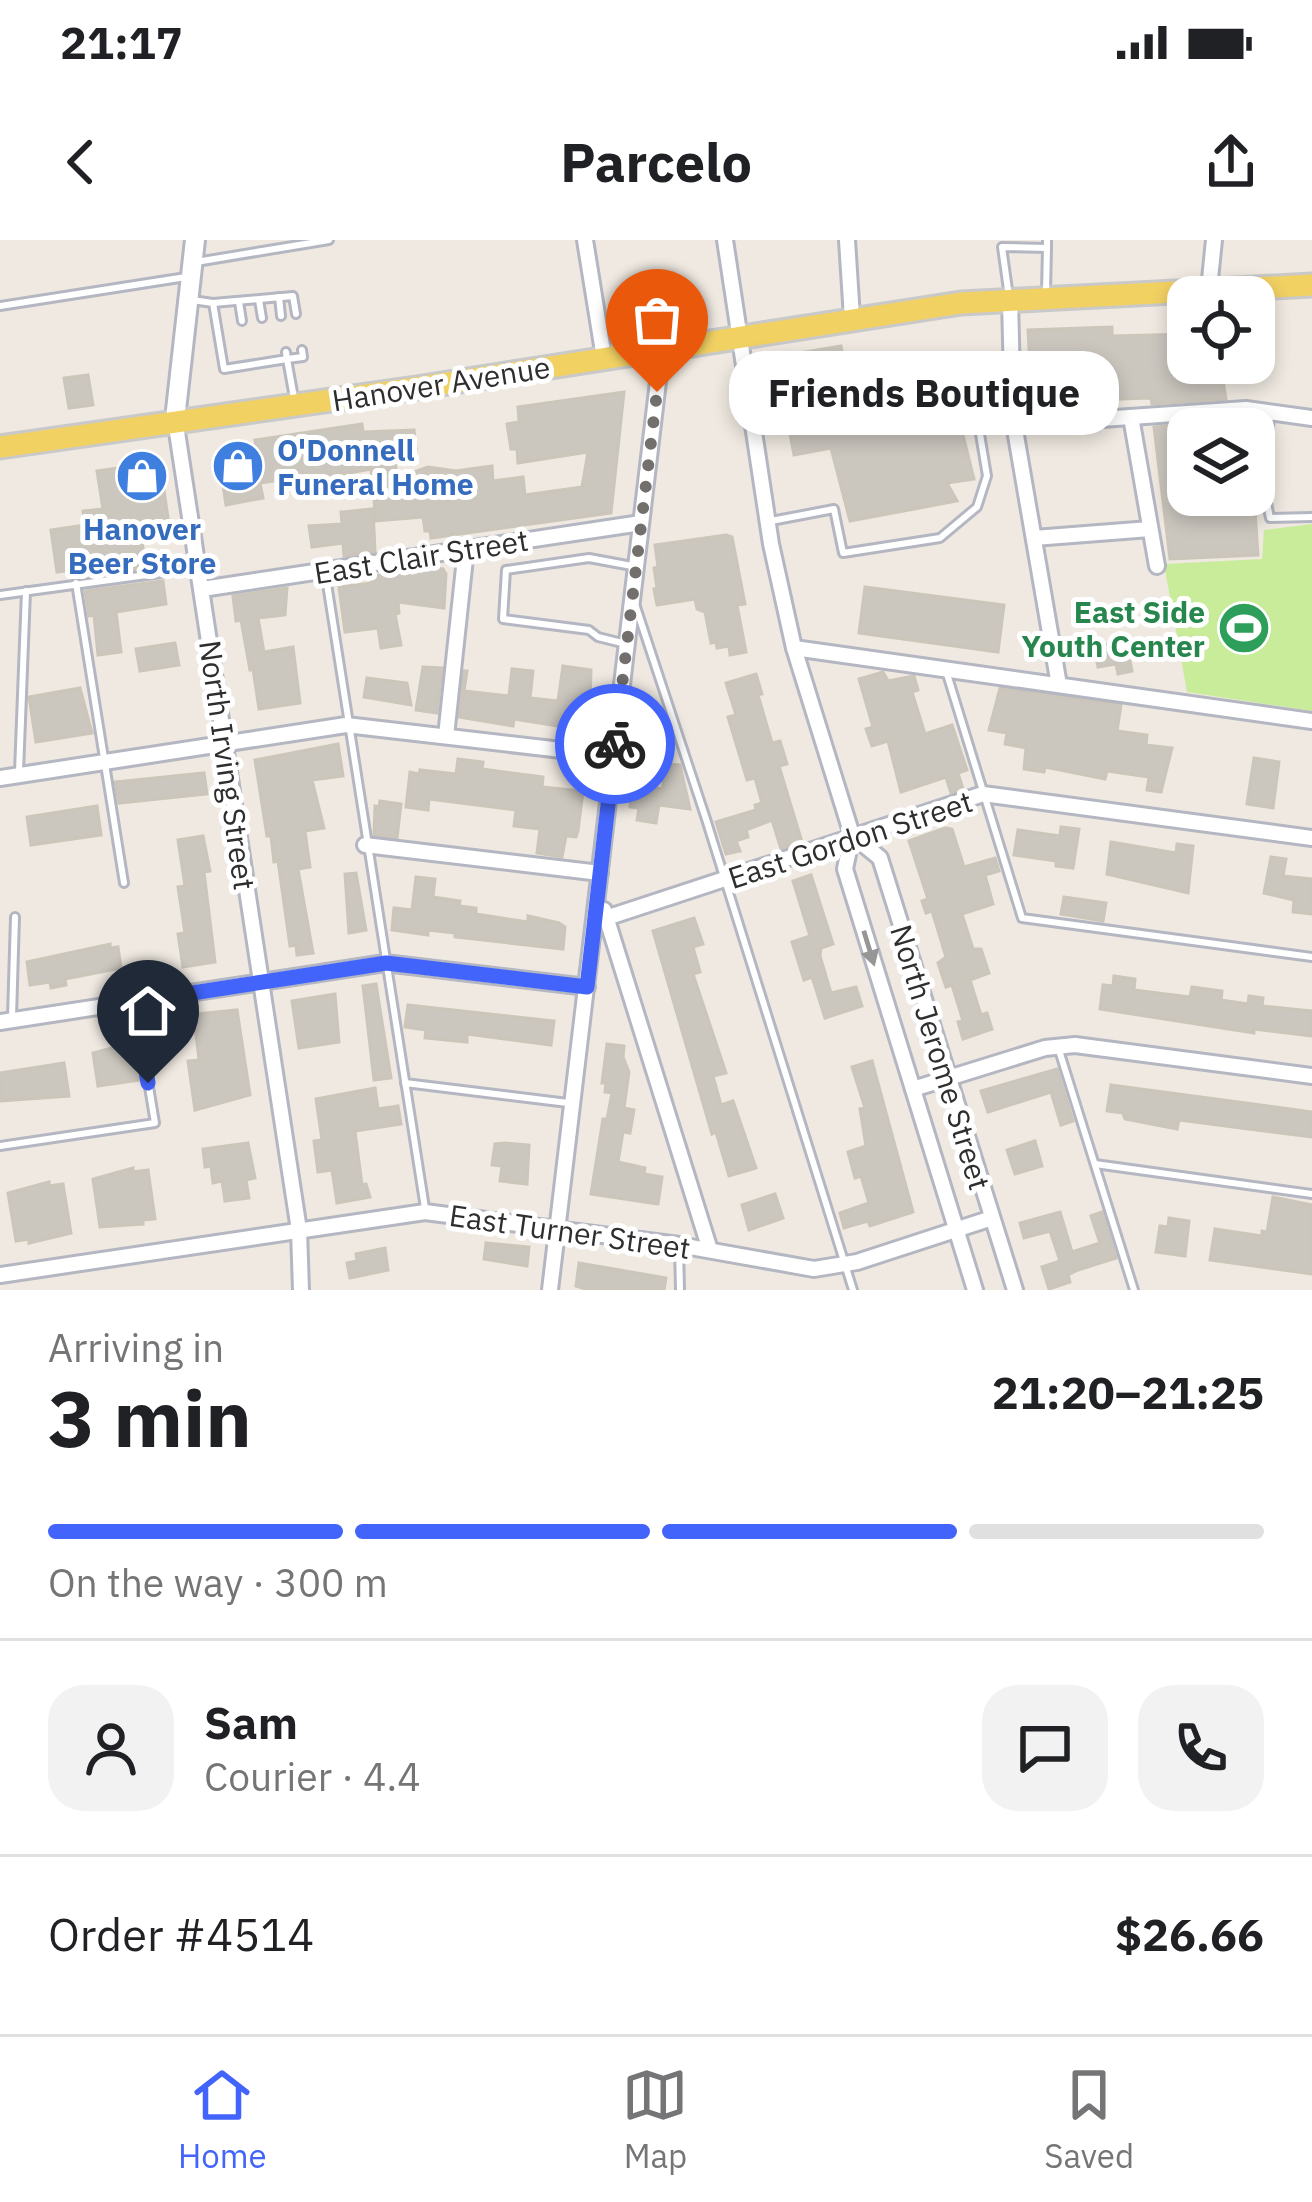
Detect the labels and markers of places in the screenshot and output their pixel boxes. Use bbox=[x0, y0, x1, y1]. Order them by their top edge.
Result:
pin bbox=[606, 269, 708, 392]
callout: Friends Boutique bbox=[729, 350, 1119, 434]
place label: O'Donnell Funeral Home bbox=[277, 430, 474, 503]
shop icon: O'Donnell Funeral Home bbox=[210, 438, 266, 494]
shop icon: Hanover Beer Store bbox=[114, 448, 170, 504]
place label: Hanover Beer Store bbox=[68, 509, 216, 582]
place label: East Side Youth Center bbox=[1021, 592, 1205, 665]
sports icon: East Side Youth Center bbox=[1216, 600, 1272, 656]
pin bbox=[97, 960, 199, 1083]

